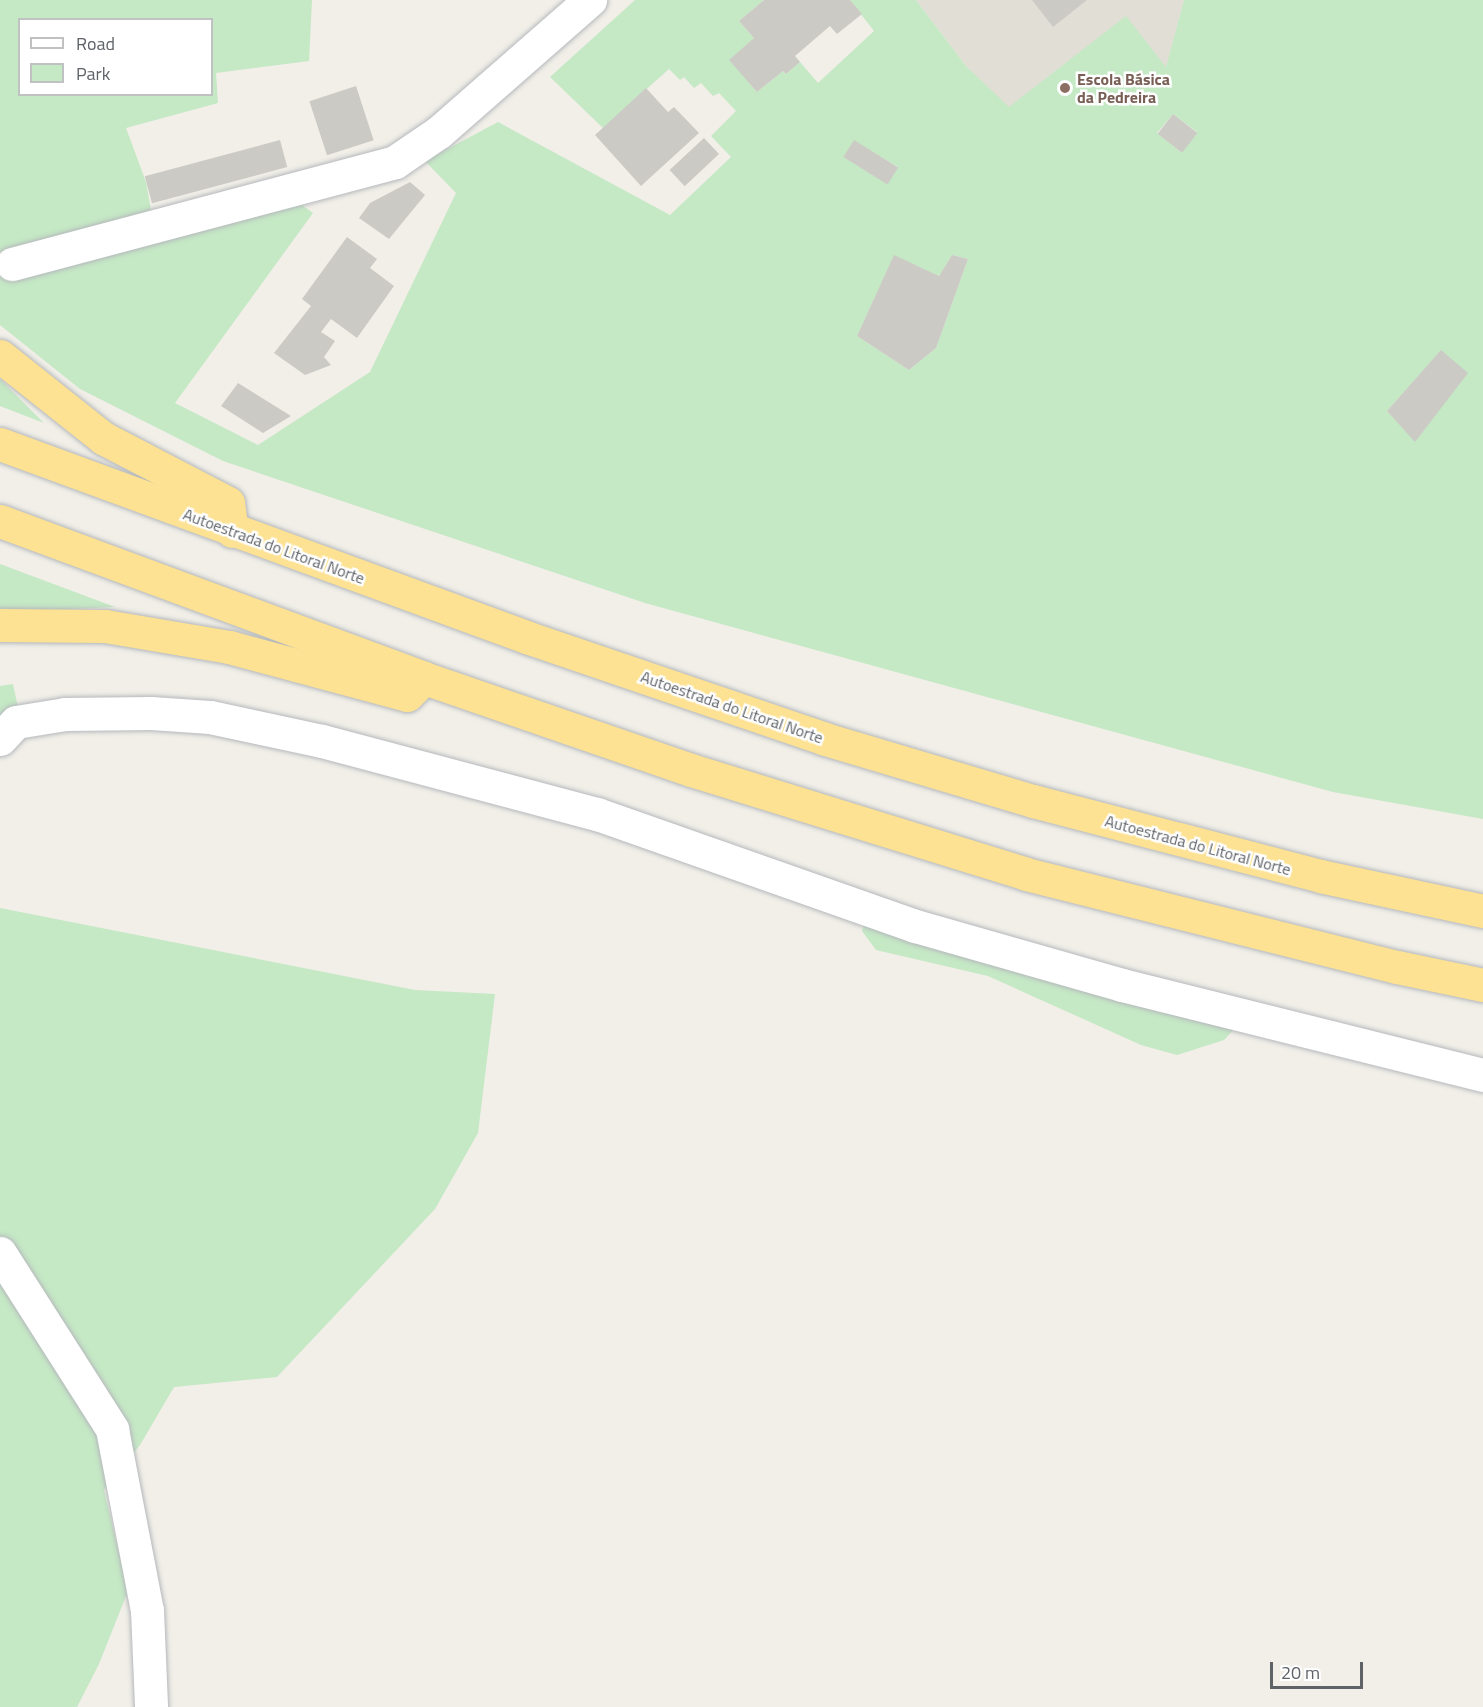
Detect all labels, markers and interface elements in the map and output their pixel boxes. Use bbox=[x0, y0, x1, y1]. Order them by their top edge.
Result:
legend bbox=[18, 18, 213, 96]
text: Road bbox=[76, 30, 115, 57]
text: Park bbox=[76, 60, 110, 87]
place label: Escola Básica da Pedreira bbox=[1077, 69, 1170, 107]
marker: Escola Básica da Pedreira bbox=[1058, 81, 1072, 95]
street label: Autoestrada do Litoral Norte bbox=[181, 504, 367, 588]
street label: Autoestrada do Litoral Norte bbox=[638, 667, 826, 747]
street label: Autoestrada do Litoral Norte bbox=[1103, 811, 1293, 879]
scale bar bbox=[1273, 1650, 1366, 1688]
text: 20 m bbox=[1281, 1659, 1320, 1686]

